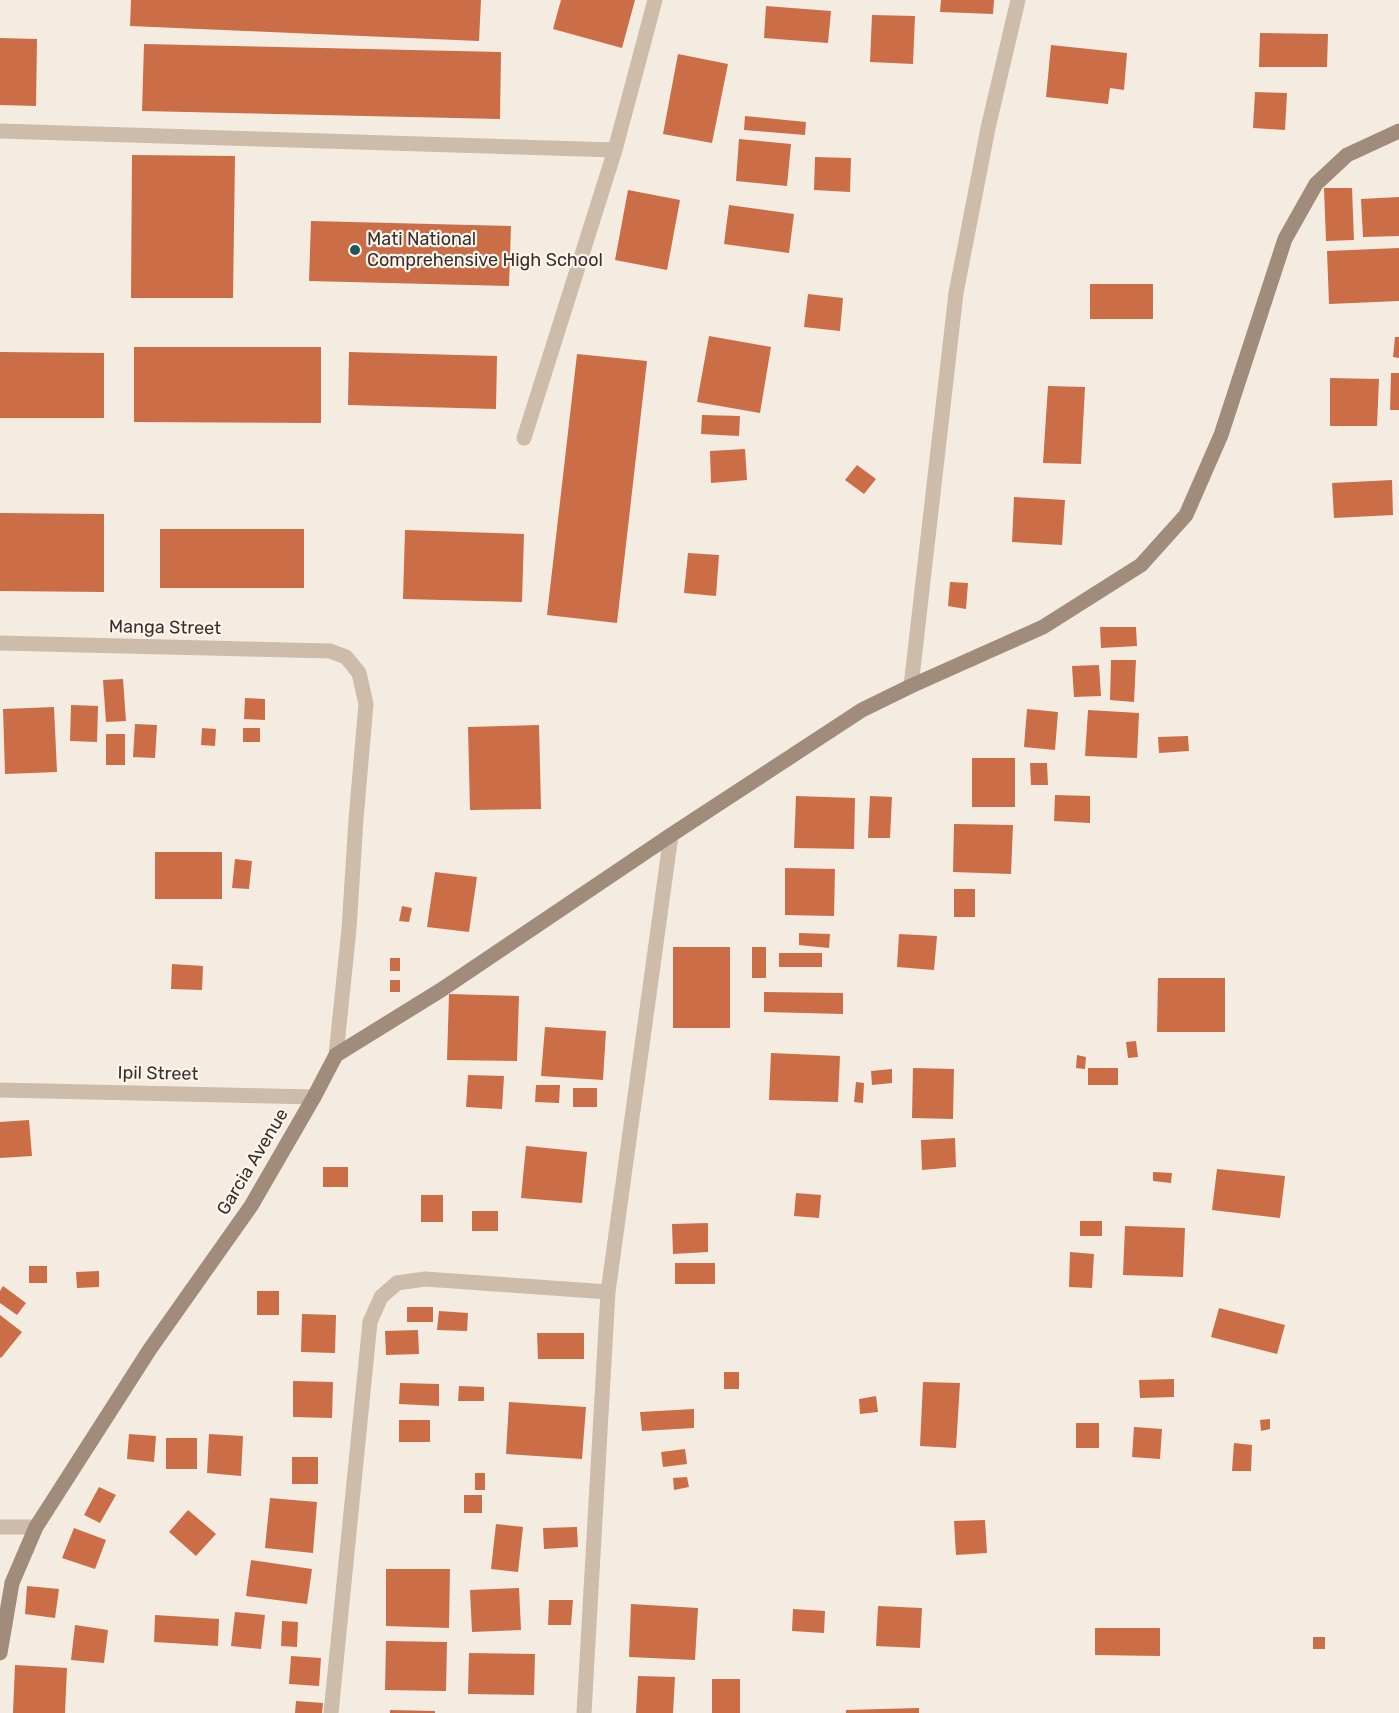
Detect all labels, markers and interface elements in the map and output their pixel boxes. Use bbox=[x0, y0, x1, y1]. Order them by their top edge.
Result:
place label: Mati National Comprehensive High School bbox=[367, 229, 603, 272]
marker: Mati National Comprehensive High School bbox=[348, 243, 362, 257]
street label: Manga Street bbox=[109, 616, 221, 640]
street label: Ipil Street bbox=[117, 1062, 199, 1086]
street label: Garcia Avenue bbox=[213, 1105, 293, 1219]

